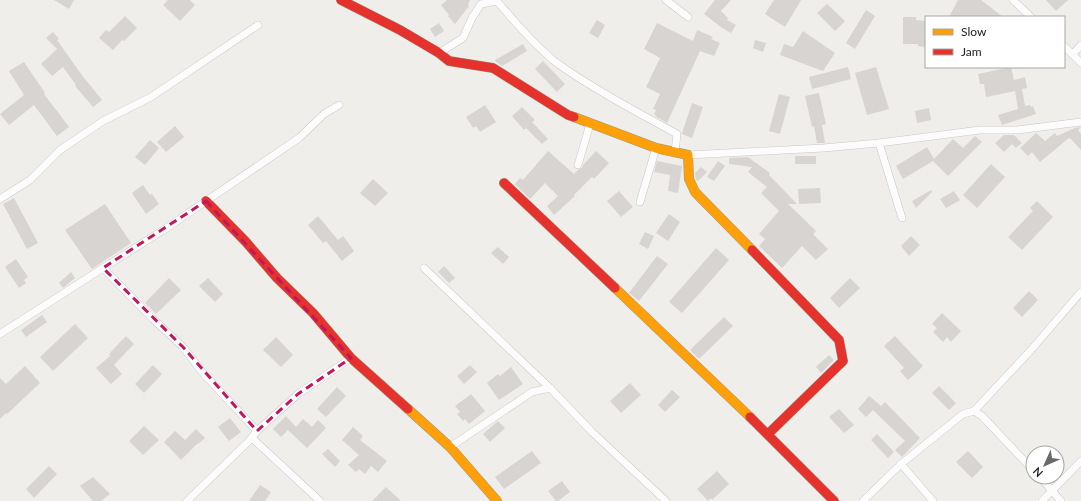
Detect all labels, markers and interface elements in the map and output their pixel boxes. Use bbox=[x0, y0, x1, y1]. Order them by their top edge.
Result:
legend bbox=[925, 16, 1065, 68]
text: Slow bbox=[961, 24, 987, 39]
text: Jam bbox=[961, 44, 982, 59]
north arrow bbox=[1025, 445, 1065, 485]
text: N bbox=[1030, 465, 1045, 480]

